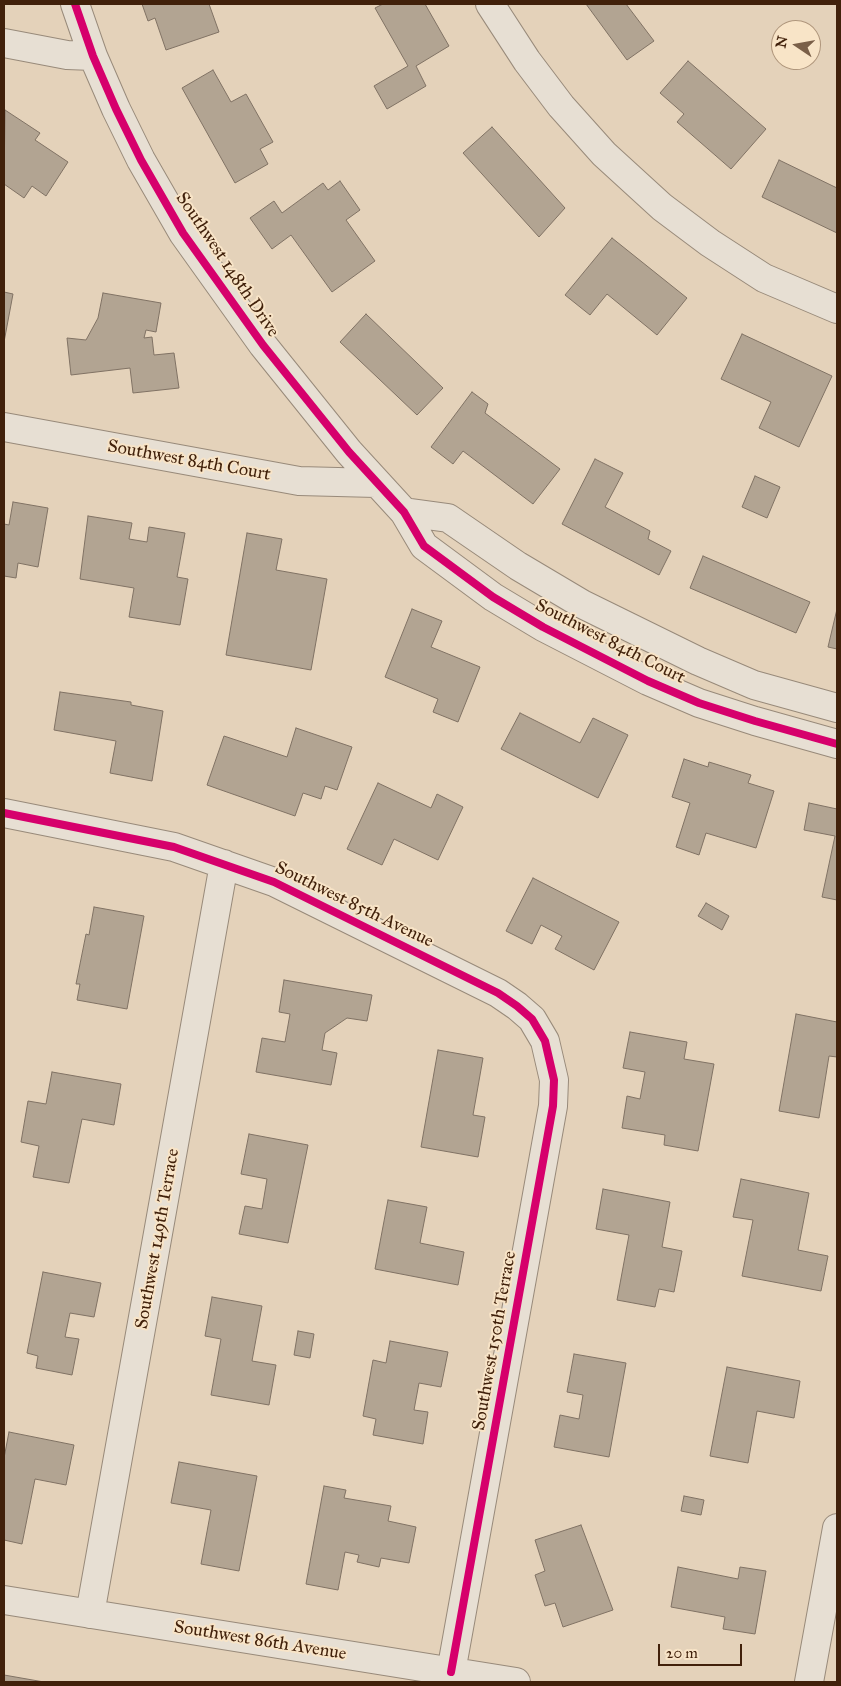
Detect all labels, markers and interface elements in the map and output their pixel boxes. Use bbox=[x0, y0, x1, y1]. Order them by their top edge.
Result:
north arrow bbox=[771, 20, 821, 70]
text: N bbox=[772, 34, 791, 50]
street label: Southwest 148th Drive bbox=[171, 189, 283, 341]
street label: Southwest 84th Court bbox=[106, 436, 272, 486]
street label: Southwest 84th Court bbox=[531, 595, 689, 689]
street label: Southwest 85th Avenue bbox=[271, 857, 437, 953]
street label: Southwest 149th Terrace bbox=[131, 1147, 185, 1331]
street label: Southwest 150th Terrace bbox=[469, 1250, 521, 1432]
street label: Southwest 86th Avenue bbox=[172, 1617, 348, 1665]
scale bar bbox=[661, 1634, 745, 1666]
text: 20 m bbox=[666, 1644, 698, 1662]

